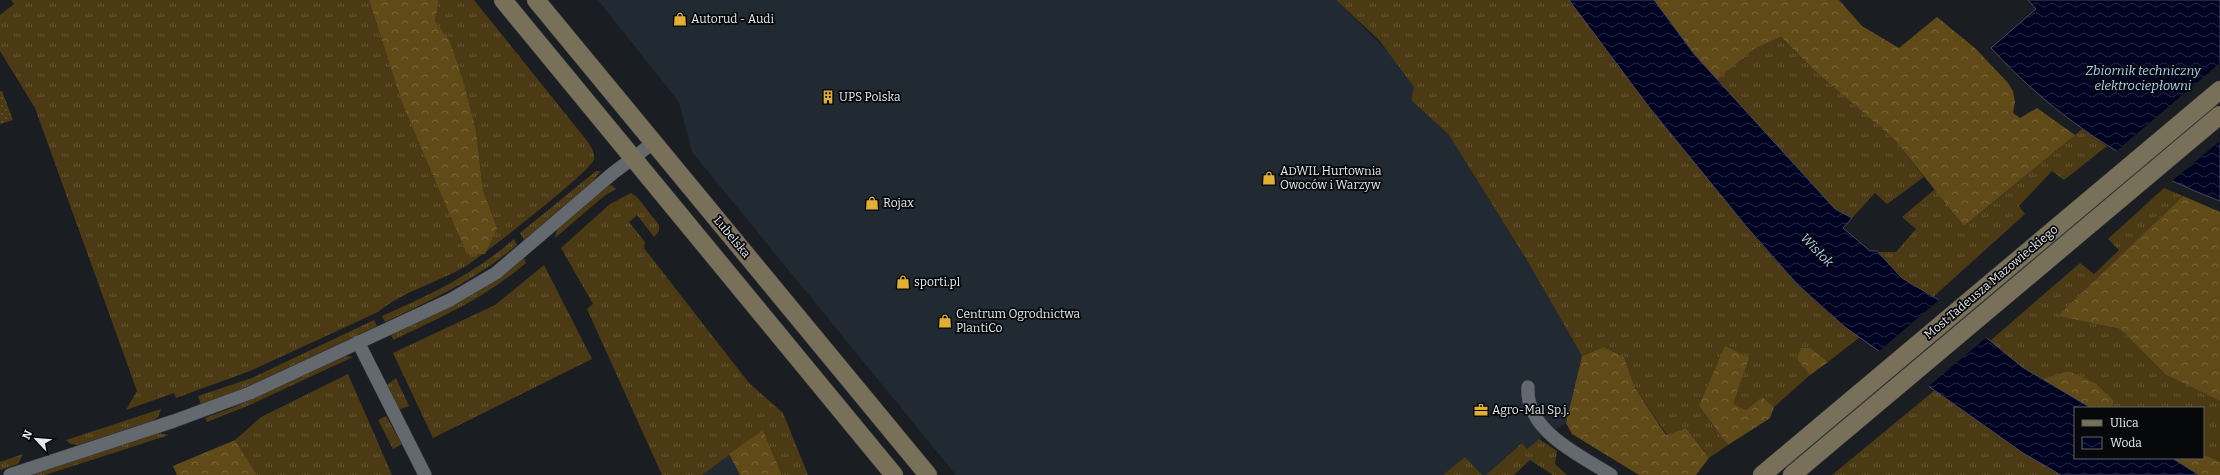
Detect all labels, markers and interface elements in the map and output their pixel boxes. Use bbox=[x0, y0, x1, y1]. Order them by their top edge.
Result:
shop icon: Autorud - Audi bbox=[672, 11, 688, 27]
place label: Autorud - Audi bbox=[691, 12, 774, 26]
water label: Zbiornik techniczny elektrociepłowni bbox=[2085, 63, 2202, 93]
building icon: UPS Polska bbox=[820, 89, 836, 105]
place label: UPS Polska bbox=[839, 90, 901, 104]
place label: ADWIL Hurtownia Owoców i Warzyw bbox=[1280, 164, 1382, 192]
shop icon: ADWIL Hurtownia Owoców i Warzyw bbox=[1261, 170, 1277, 186]
shop icon: Rojax bbox=[864, 195, 880, 211]
place label: Rojax bbox=[883, 196, 914, 210]
street label: Lubelska bbox=[711, 213, 754, 261]
street label: Most Tadeusza Mazowieckiego bbox=[1922, 222, 2061, 342]
water label: Wisłok bbox=[1798, 230, 1837, 270]
shop icon: sporti.pl bbox=[895, 274, 911, 290]
place label: sporti.pl bbox=[914, 275, 961, 289]
place label: Centrum Ogrodnictwa PlantiCo bbox=[956, 307, 1081, 335]
shop icon: Centrum Ogrodnictwa PlantiCo bbox=[937, 313, 953, 329]
office icon: Agro-Mal Sp.j. bbox=[1473, 402, 1489, 418]
place label: Agro-Mal Sp.j. bbox=[1492, 403, 1569, 417]
legend bbox=[2074, 407, 2204, 459]
text: Ulica bbox=[2110, 416, 2139, 430]
north arrow bbox=[16, 419, 56, 459]
text: N bbox=[20, 428, 35, 442]
text: Woda bbox=[2110, 436, 2142, 450]

